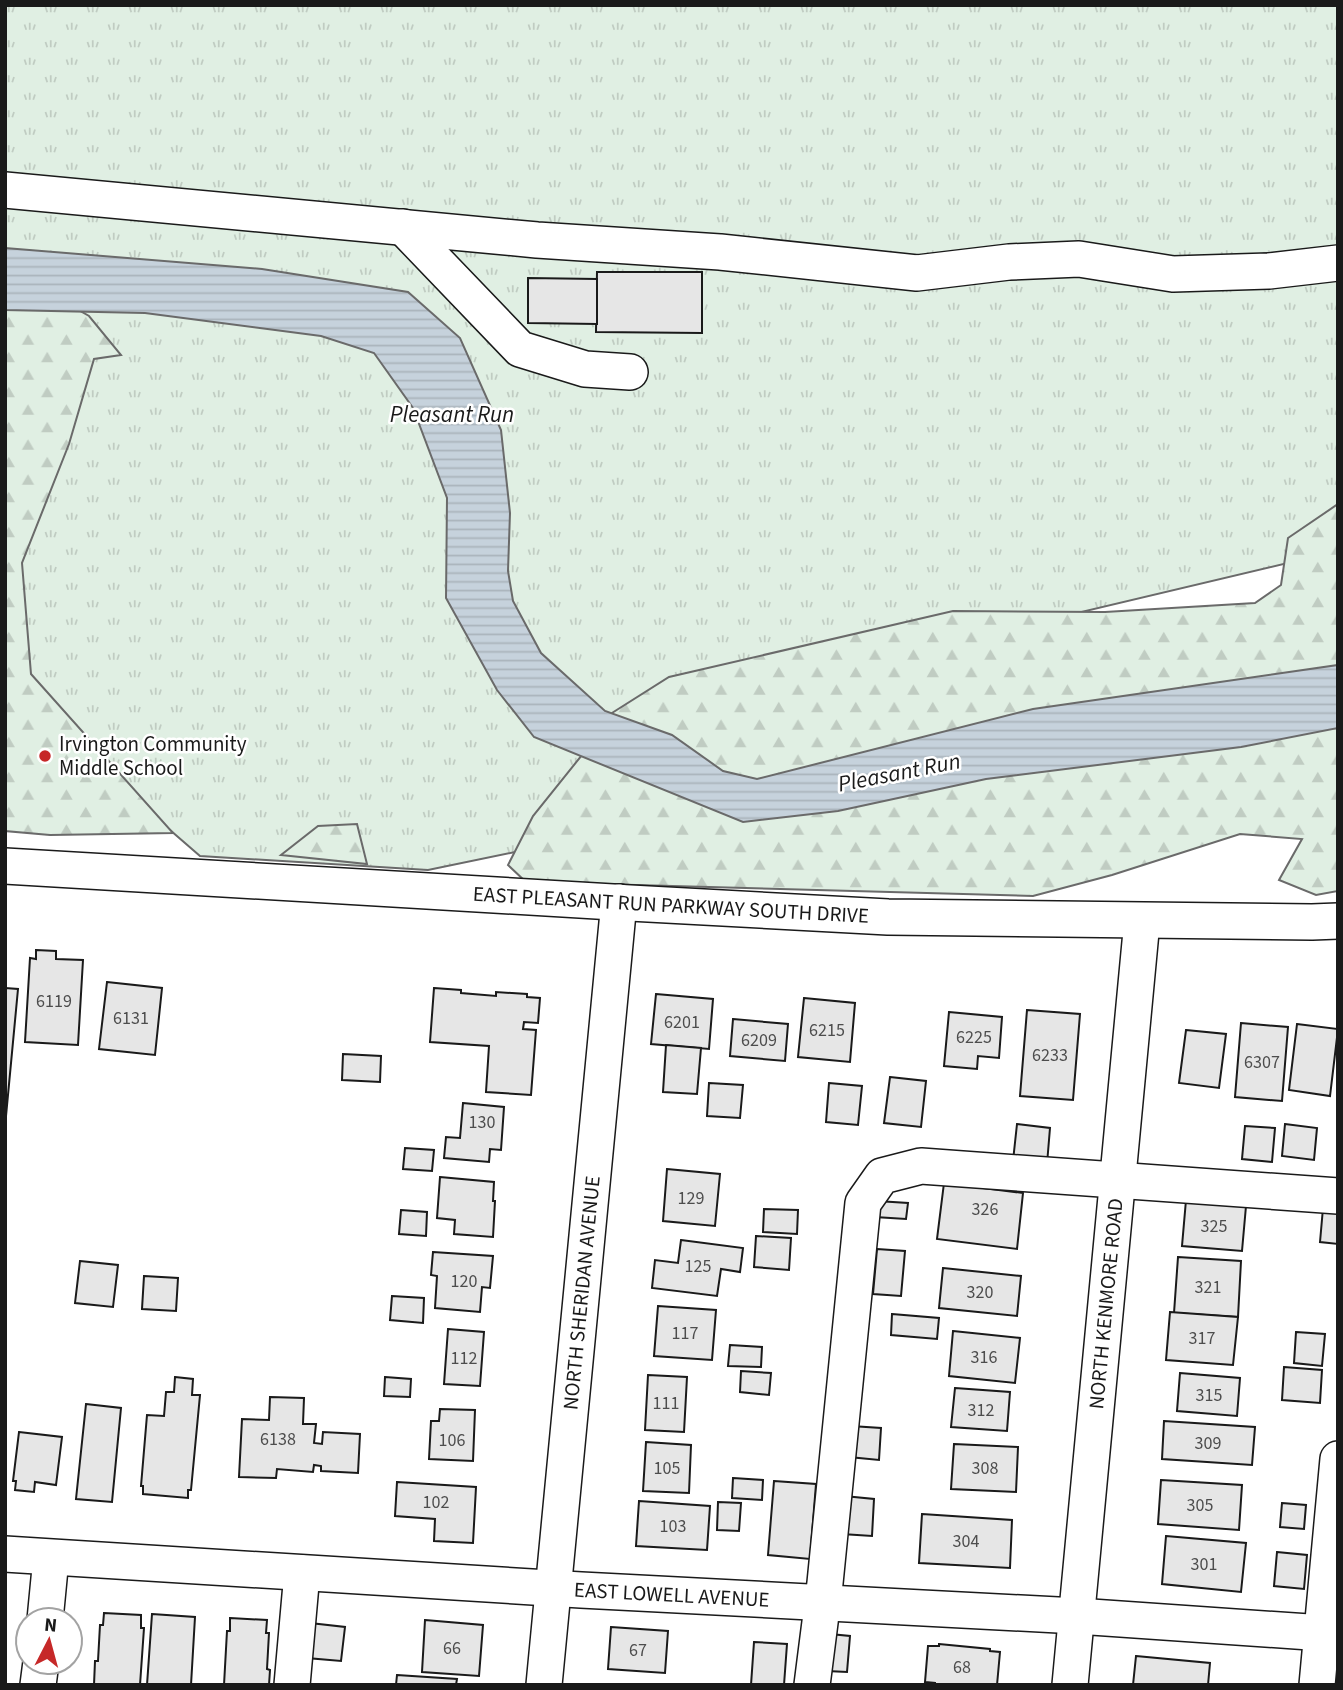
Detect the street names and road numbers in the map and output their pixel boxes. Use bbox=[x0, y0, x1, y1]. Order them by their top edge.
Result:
street label: EAST PLEASANT RUN PARKWAY SOUTH DRIVE bbox=[472, 879, 870, 931]
street label: NORTH SHERIDAN AVENUE bbox=[555, 1174, 608, 1411]
street label: NORTH KENMORE ROAD bbox=[1081, 1197, 1131, 1410]
street label: EAST LOWELL AVENUE bbox=[573, 1575, 770, 1615]

